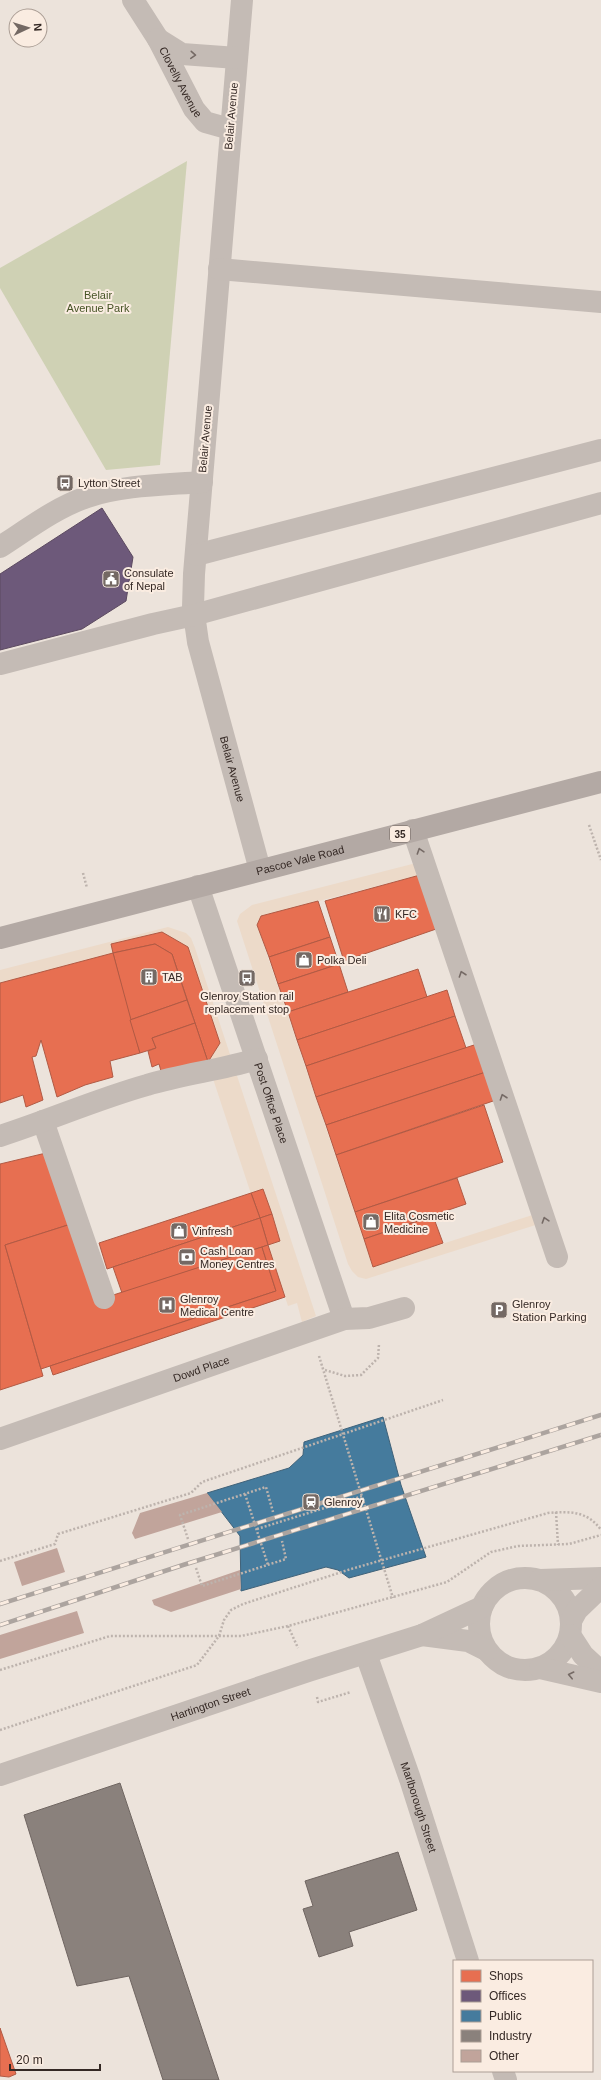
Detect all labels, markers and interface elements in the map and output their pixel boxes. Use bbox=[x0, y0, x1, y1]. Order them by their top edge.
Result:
north arrow bbox=[8, 8, 48, 48]
text: N bbox=[32, 23, 44, 32]
street label: Clovelly Avenue bbox=[157, 45, 204, 120]
one-way arrow bbox=[190, 51, 196, 60]
street label: Belair Avenue bbox=[222, 82, 240, 150]
park label: Belair Avenue Park bbox=[67, 289, 130, 314]
street label: Belair Avenue bbox=[196, 405, 214, 473]
bus stop icon: Lytton Street bbox=[55, 473, 75, 493]
place label: Lytton Street bbox=[78, 477, 140, 489]
place label: Consulate of Nepal bbox=[124, 567, 174, 592]
public building icon: Consulate of Nepal bbox=[101, 569, 121, 589]
street label: Belair Avenue bbox=[218, 735, 247, 803]
road number: 35 bbox=[390, 826, 410, 842]
street label: Pascoe Vale Road bbox=[255, 843, 345, 877]
one-way arrow bbox=[416, 847, 425, 854]
restaurant icon: KFC bbox=[372, 904, 392, 924]
place label: KFC bbox=[395, 908, 417, 920]
shop icon: Polka Deli bbox=[294, 950, 314, 970]
place label: Polka Deli bbox=[317, 954, 367, 966]
building icon: TAB bbox=[139, 967, 159, 987]
bus stop icon: Glenroy Station rail replacement stop bbox=[237, 968, 257, 988]
place label: TAB bbox=[162, 971, 183, 983]
one-way arrow bbox=[458, 971, 466, 978]
place label: Glenroy Station rail replacement stop bbox=[200, 990, 294, 1015]
street label: Post Office Place bbox=[252, 1061, 290, 1145]
one-way arrow bbox=[499, 1094, 508, 1101]
place label: Elita Cosmetic Medicine bbox=[384, 1210, 455, 1235]
shop icon: Elita Cosmetic Medicine bbox=[361, 1212, 381, 1232]
one-way arrow bbox=[541, 1217, 550, 1224]
shop icon: Vinfresh bbox=[169, 1221, 189, 1241]
place label: Vinfresh bbox=[192, 1225, 232, 1237]
place label: Cash Loan Money Centres bbox=[200, 1245, 275, 1270]
bank icon: Cash Loan Money Centres bbox=[177, 1247, 197, 1267]
place label: Glenroy Medical Centre bbox=[180, 1293, 254, 1318]
hospital icon: Glenroy Medical Centre bbox=[157, 1295, 177, 1315]
place label: Glenroy Station Parking bbox=[512, 1298, 587, 1323]
parking icon: Glenroy Station Parking bbox=[489, 1300, 509, 1320]
street label: Dowd Place bbox=[171, 1354, 231, 1384]
station icon: Glenroy bbox=[301, 1492, 321, 1512]
place label: Glenroy bbox=[324, 1496, 363, 1508]
one-way arrow bbox=[568, 1672, 574, 1680]
street label: Hartington Street bbox=[169, 1685, 252, 1723]
street label: Marlborough Street bbox=[398, 1760, 439, 1854]
legend bbox=[453, 1960, 593, 2072]
text: Shops bbox=[489, 1969, 523, 1983]
text: Offices bbox=[489, 1989, 526, 2003]
text: Public bbox=[489, 2009, 522, 2023]
text: Industry bbox=[489, 2029, 532, 2043]
scale bar bbox=[10, 2046, 100, 2072]
text: Other bbox=[489, 2049, 519, 2063]
text: 20 m bbox=[16, 2053, 43, 2067]

